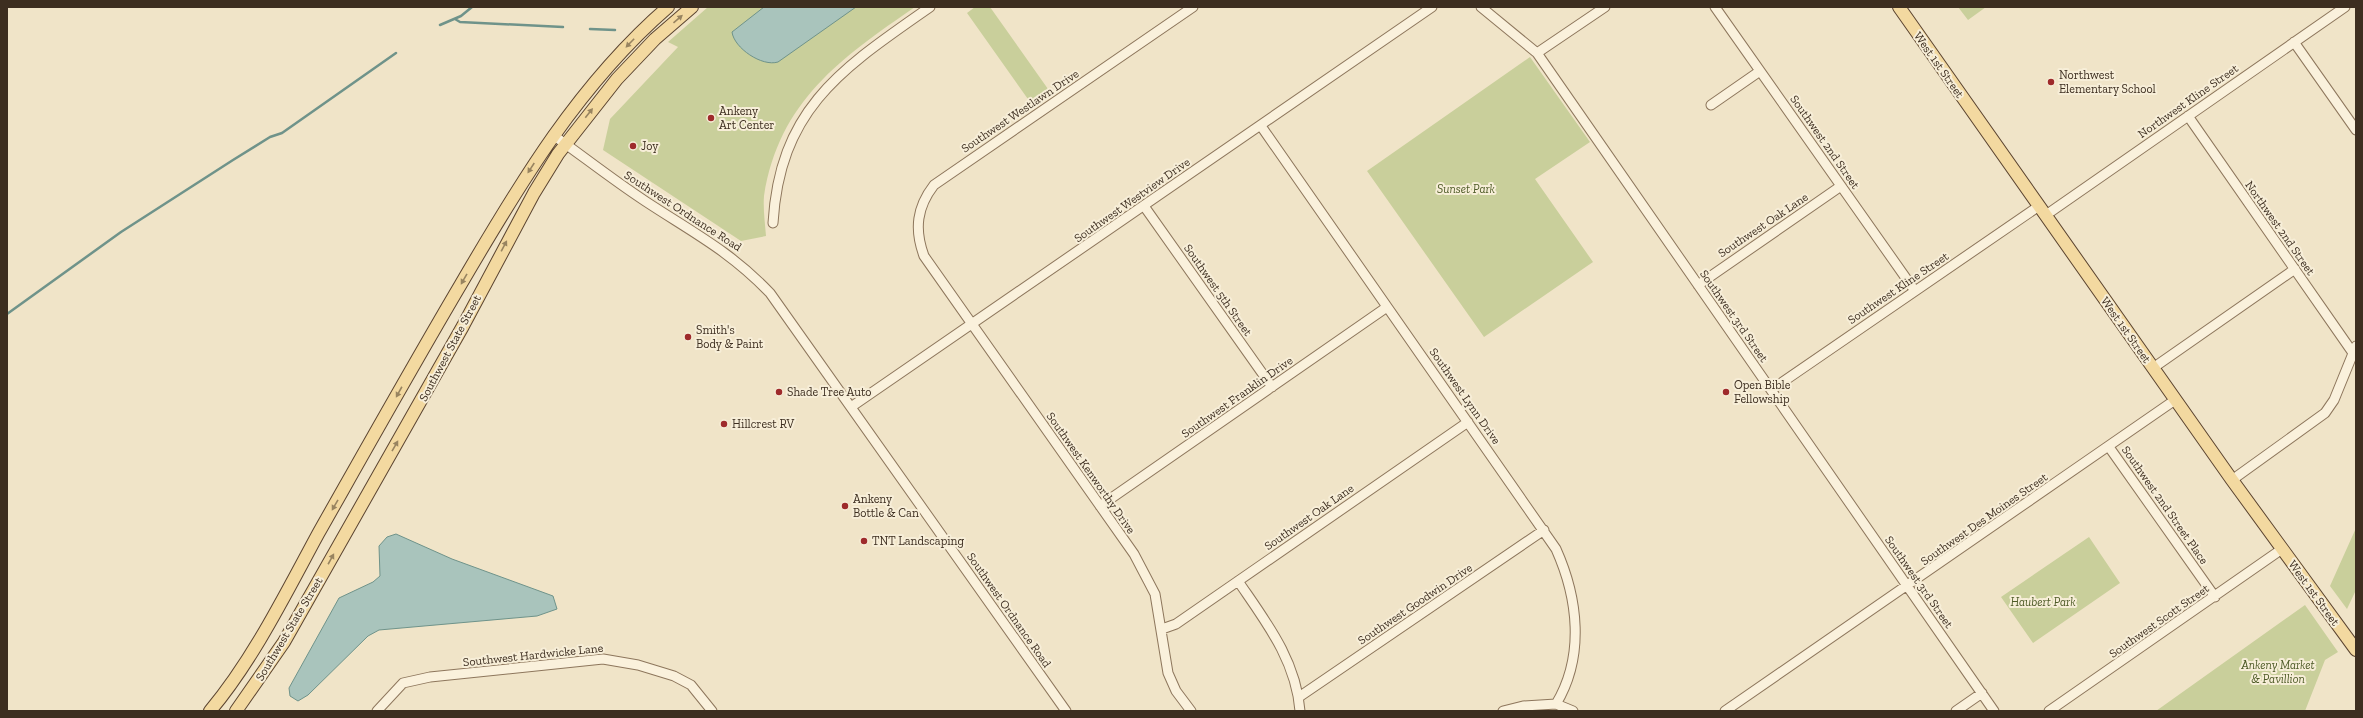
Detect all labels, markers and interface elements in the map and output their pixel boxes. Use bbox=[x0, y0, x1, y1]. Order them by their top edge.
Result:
one-way arrow bbox=[673, 14, 684, 23]
street label: West 1st Street bbox=[1911, 29, 1967, 101]
one-way arrow bbox=[625, 38, 634, 48]
street label: Northwest Kline Street bbox=[2135, 61, 2241, 141]
street label: Southwest Westlawn Drive bbox=[959, 66, 1082, 156]
place label: Northwest Elementary School bbox=[2059, 68, 2156, 96]
marker: Northwest Elementary School bbox=[2046, 77, 2056, 87]
street label: Southwest 2nd Street bbox=[1787, 92, 1863, 192]
place label: Ankeny Art Center bbox=[719, 104, 774, 132]
one-way arrow bbox=[585, 108, 594, 119]
marker: Ankeny Art Center bbox=[706, 113, 716, 123]
place label: Joy bbox=[641, 139, 659, 153]
marker: Joy bbox=[628, 141, 638, 151]
street label: Southwest Westview Drive bbox=[1072, 155, 1193, 245]
one-way arrow bbox=[528, 162, 535, 174]
street label: Southwest Ordnance Road bbox=[622, 168, 745, 254]
street label: Northwest 2nd Street bbox=[2242, 178, 2318, 278]
park label: Sunset Park bbox=[1437, 182, 1496, 196]
street label: Southwest Oak Lane bbox=[1715, 189, 1811, 260]
one-way arrow bbox=[501, 240, 507, 252]
street label: Southwest 5th Street bbox=[1181, 241, 1255, 339]
street label: Southwest Kline Street bbox=[1845, 249, 1951, 327]
street label: Southwest 3rd Street bbox=[1697, 267, 1771, 365]
one-way arrow bbox=[460, 274, 468, 284]
street label: Southwest State Street bbox=[416, 292, 484, 404]
street label: West 1st Street bbox=[2098, 294, 2154, 366]
place label: Smith's Body & Paint bbox=[696, 323, 764, 351]
marker: Smith's Body & Paint bbox=[683, 332, 693, 342]
street label: Southwest Lynn Drive bbox=[1426, 345, 1504, 447]
street label: Southwest Franklin Drive bbox=[1179, 353, 1296, 441]
place label: Open Bible Fellowship bbox=[1734, 378, 1791, 406]
place label: Shade Tree Auto bbox=[787, 385, 872, 399]
one-way arrow bbox=[396, 386, 403, 397]
marker: Shade Tree Auto bbox=[774, 387, 784, 397]
marker: Open Bible Fellowship bbox=[1721, 387, 1731, 397]
street label: Southwest Kenworthy Drive bbox=[1044, 410, 1139, 537]
place label: Hillcrest RV bbox=[732, 417, 795, 431]
marker: Hillcrest RV bbox=[719, 419, 729, 429]
one-way arrow bbox=[392, 440, 399, 452]
street label: Southwest 2nd Street Place bbox=[2119, 443, 2211, 567]
street label: Southwest Des Moines Street bbox=[1918, 470, 2050, 568]
street label: Southwest Oak Lane bbox=[1262, 481, 1357, 553]
place label: Ankeny Bottle & Can bbox=[853, 492, 919, 520]
one-way arrow bbox=[332, 499, 339, 511]
marker: Ankeny Bottle & Can bbox=[840, 501, 850, 511]
street label: Southwest 3rd Street bbox=[1882, 533, 1956, 631]
place label: TNT Landscaping bbox=[872, 534, 964, 548]
marker: TNT Landscaping bbox=[859, 536, 869, 546]
street label: Southwest Ordnance Road bbox=[964, 550, 1054, 670]
one-way arrow bbox=[327, 553, 334, 565]
street label: West 1st Street bbox=[2286, 558, 2343, 629]
street label: Southwest Goodwin Drive bbox=[1355, 560, 1475, 648]
street label: Southwest State Street bbox=[252, 574, 326, 683]
street label: Southwest Scott Street bbox=[2106, 581, 2212, 661]
park label: Haubert Park bbox=[2010, 595, 2076, 609]
street label: Southwest Hardwicke Lane bbox=[462, 641, 604, 669]
park label: Ankeny Market & Pavillion bbox=[2240, 658, 2315, 686]

